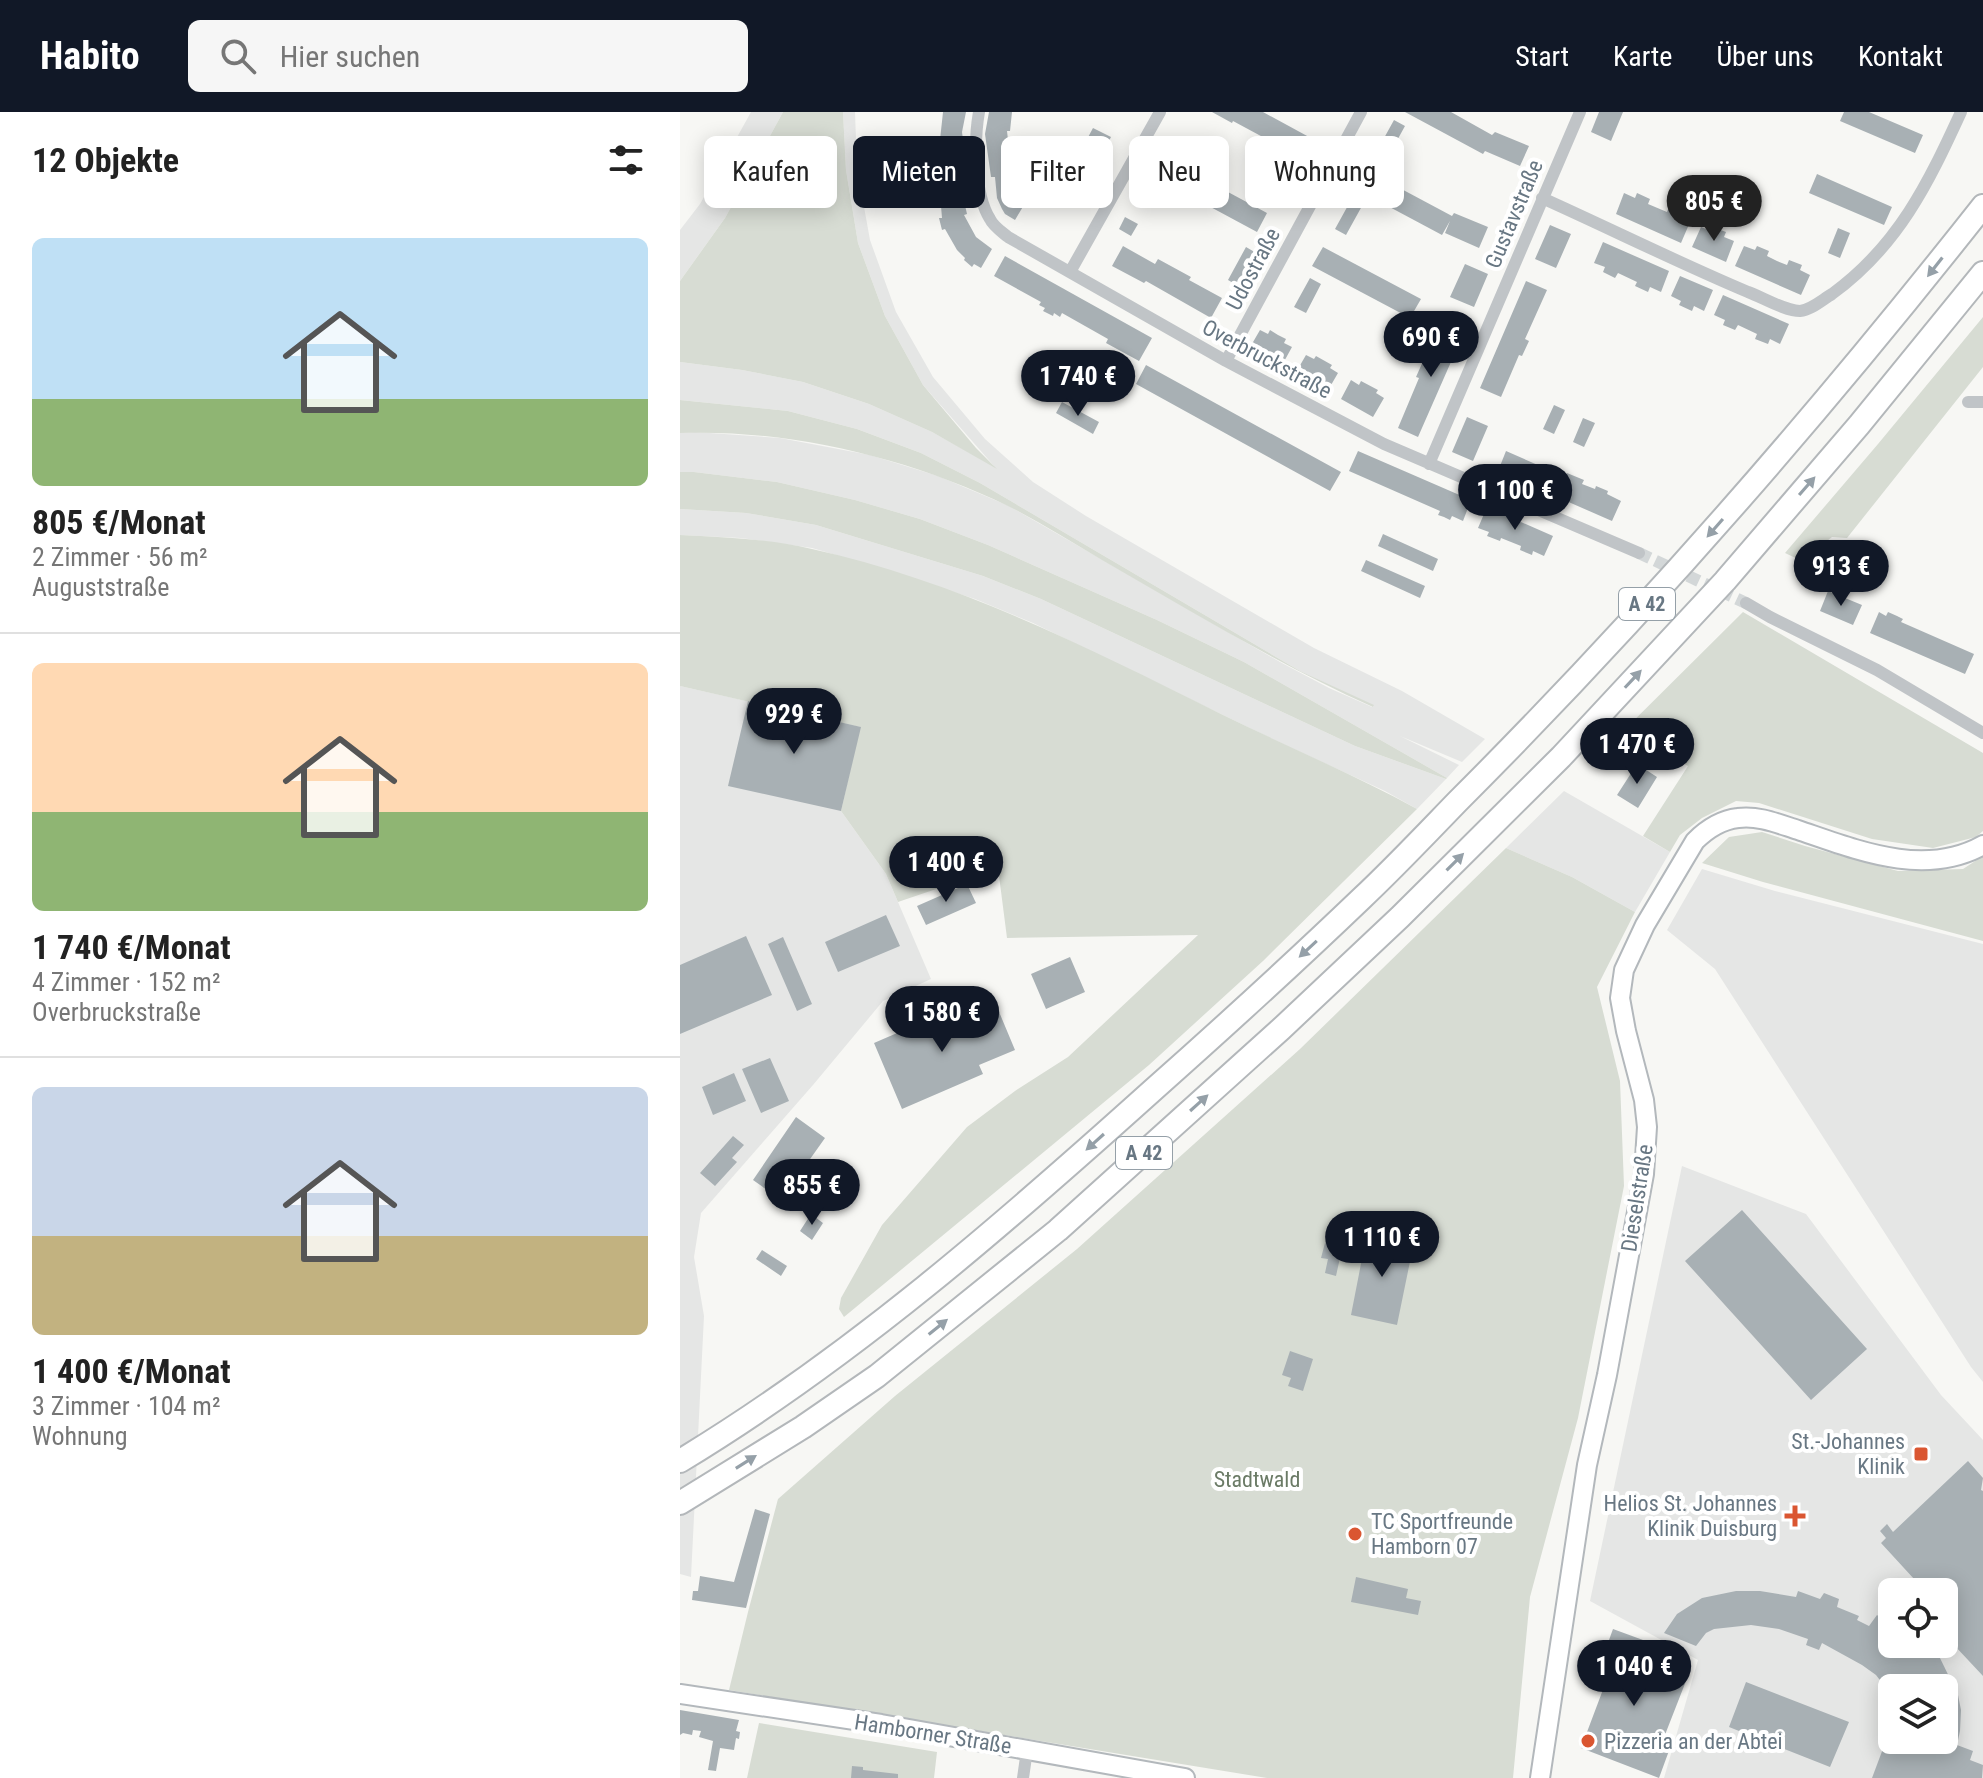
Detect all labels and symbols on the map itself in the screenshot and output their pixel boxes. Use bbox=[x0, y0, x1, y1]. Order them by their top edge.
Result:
street label: Gustavstraße bbox=[1480, 156, 1548, 272]
pin: 805 € bbox=[1658, 175, 1770, 243]
street label: Udostraße bbox=[1221, 224, 1285, 314]
one-way arrow bbox=[1927, 257, 1943, 277]
pin: 690 € bbox=[1375, 311, 1487, 379]
street label: Overbruckstraße bbox=[1198, 314, 1336, 404]
pin: 1 740 € bbox=[1004, 350, 1152, 418]
pin: 1 100 € bbox=[1441, 464, 1589, 532]
one-way arrow bbox=[1797, 476, 1815, 496]
one-way arrow bbox=[1707, 518, 1724, 538]
pin: 913 € bbox=[1785, 540, 1897, 608]
road number: A 42 bbox=[1619, 588, 1675, 620]
one-way arrow bbox=[1624, 670, 1642, 689]
pin: 929 € bbox=[738, 688, 850, 756]
pin: 1 470 € bbox=[1563, 718, 1711, 786]
pin: 1 400 € bbox=[872, 836, 1020, 904]
one-way arrow bbox=[1445, 853, 1464, 872]
one-way arrow bbox=[1299, 939, 1318, 957]
pin: 1 580 € bbox=[868, 986, 1016, 1054]
one-way arrow bbox=[1188, 1095, 1208, 1112]
one-way arrow bbox=[1085, 1133, 1104, 1151]
road number: A 42 bbox=[1116, 1137, 1172, 1169]
street label: Dieselstraße bbox=[1616, 1142, 1658, 1254]
pin: 855 € bbox=[756, 1159, 868, 1227]
pin: 1 110 € bbox=[1308, 1211, 1456, 1279]
one-way arrow bbox=[928, 1319, 948, 1336]
place label: St.-Johannes Klinik bbox=[1791, 1429, 1905, 1479]
marker: St.-Johannes Klinik bbox=[1912, 1445, 1930, 1463]
one-way arrow bbox=[735, 1456, 757, 1470]
park label: Stadtwald bbox=[1214, 1467, 1300, 1492]
place label: Helios St. Johannes Klinik Duisburg bbox=[1604, 1491, 1777, 1541]
marker: Helios St. Johannes Klinik Duisburg bbox=[1784, 1505, 1806, 1527]
place label: TC Sportfreunde Hamborn 07 bbox=[1371, 1509, 1513, 1559]
marker: TC Sportfreunde Hamborn 07 bbox=[1346, 1525, 1364, 1543]
pin: 1 040 € bbox=[1560, 1640, 1708, 1708]
street label: Hamborner Straße bbox=[853, 1709, 1013, 1759]
place label: Pizzeria an der Abtei bbox=[1604, 1729, 1783, 1754]
marker: Pizzeria an der Abtei bbox=[1579, 1732, 1597, 1750]

